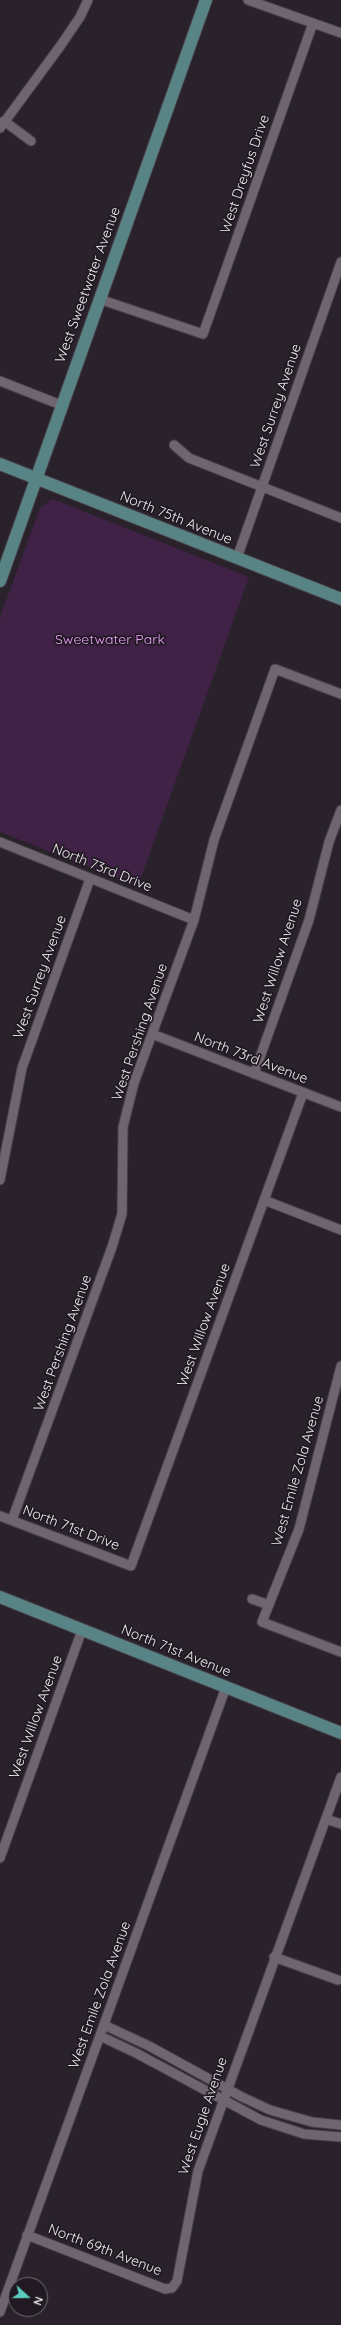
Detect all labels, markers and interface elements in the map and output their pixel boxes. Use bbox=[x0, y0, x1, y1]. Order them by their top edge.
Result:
street label: West Dreyfus Drive bbox=[217, 112, 273, 236]
street label: West Sweetwater Avenue bbox=[52, 205, 124, 365]
street label: West Surrey Avenue bbox=[247, 342, 305, 470]
street label: North 75th Avenue bbox=[117, 488, 235, 548]
park label: Sweetwater Park bbox=[55, 632, 165, 648]
street label: North 73rd Drive bbox=[50, 840, 154, 896]
street label: West Willow Avenue bbox=[250, 897, 306, 1025]
street label: West Surrey Avenue bbox=[10, 913, 70, 1041]
street label: West Pershing Avenue bbox=[109, 961, 171, 1103]
street label: North 73rd Avenue bbox=[192, 1029, 310, 1087]
street label: West Willow Avenue bbox=[174, 1261, 234, 1389]
street label: West Pershing Avenue bbox=[30, 1273, 96, 1413]
street label: West Emile Zola Avenue bbox=[268, 1394, 328, 1548]
street label: North 71st Drive bbox=[20, 1502, 122, 1554]
street label: North 71st Avenue bbox=[119, 1621, 233, 1681]
street label: West Willow Avenue bbox=[6, 1653, 66, 1781]
street label: West Emile Zola Avenue bbox=[65, 1919, 135, 2071]
street label: West Eugie Avenue bbox=[175, 2055, 231, 2177]
street label: North 69th Avenue bbox=[46, 2221, 164, 2279]
north arrow bbox=[8, 2277, 48, 2317]
text: N bbox=[30, 2295, 46, 2307]

